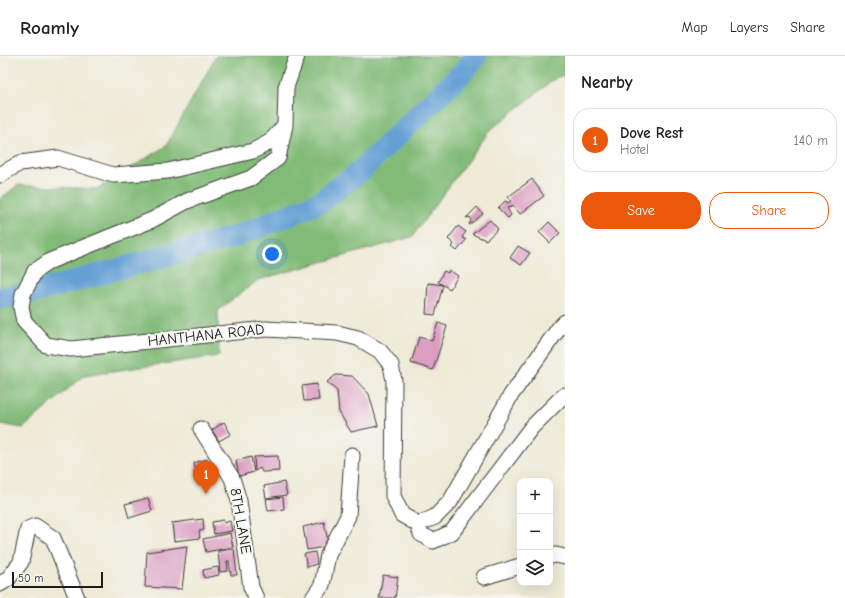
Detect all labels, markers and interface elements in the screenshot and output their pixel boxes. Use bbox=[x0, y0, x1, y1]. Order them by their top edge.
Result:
text: Roamly bbox=[20, 17, 79, 39]
text: Map bbox=[681, 19, 708, 36]
text: Layers bbox=[730, 19, 768, 36]
text: Share bbox=[790, 19, 825, 36]
text: Nearby bbox=[581, 73, 632, 92]
text: Dove Rest bbox=[620, 124, 683, 142]
text: 1 bbox=[592, 133, 598, 148]
text: 140 m bbox=[794, 133, 828, 148]
text: Hotel bbox=[620, 142, 649, 157]
button: Save bbox=[581, 192, 701, 229]
button: Share bbox=[709, 192, 829, 229]
your location bbox=[262, 244, 282, 264]
street label: HANTHANA ROAD bbox=[147, 320, 265, 350]
pin: 1 bbox=[193, 461, 219, 494]
map controls bbox=[517, 478, 553, 586]
button: + bbox=[517, 478, 553, 514]
street label: 8TH LANE bbox=[226, 487, 256, 555]
button: − bbox=[517, 514, 553, 550]
button: layers bbox=[517, 550, 553, 586]
scale bar bbox=[12, 570, 103, 589]
text: 50 m bbox=[18, 572, 43, 585]

